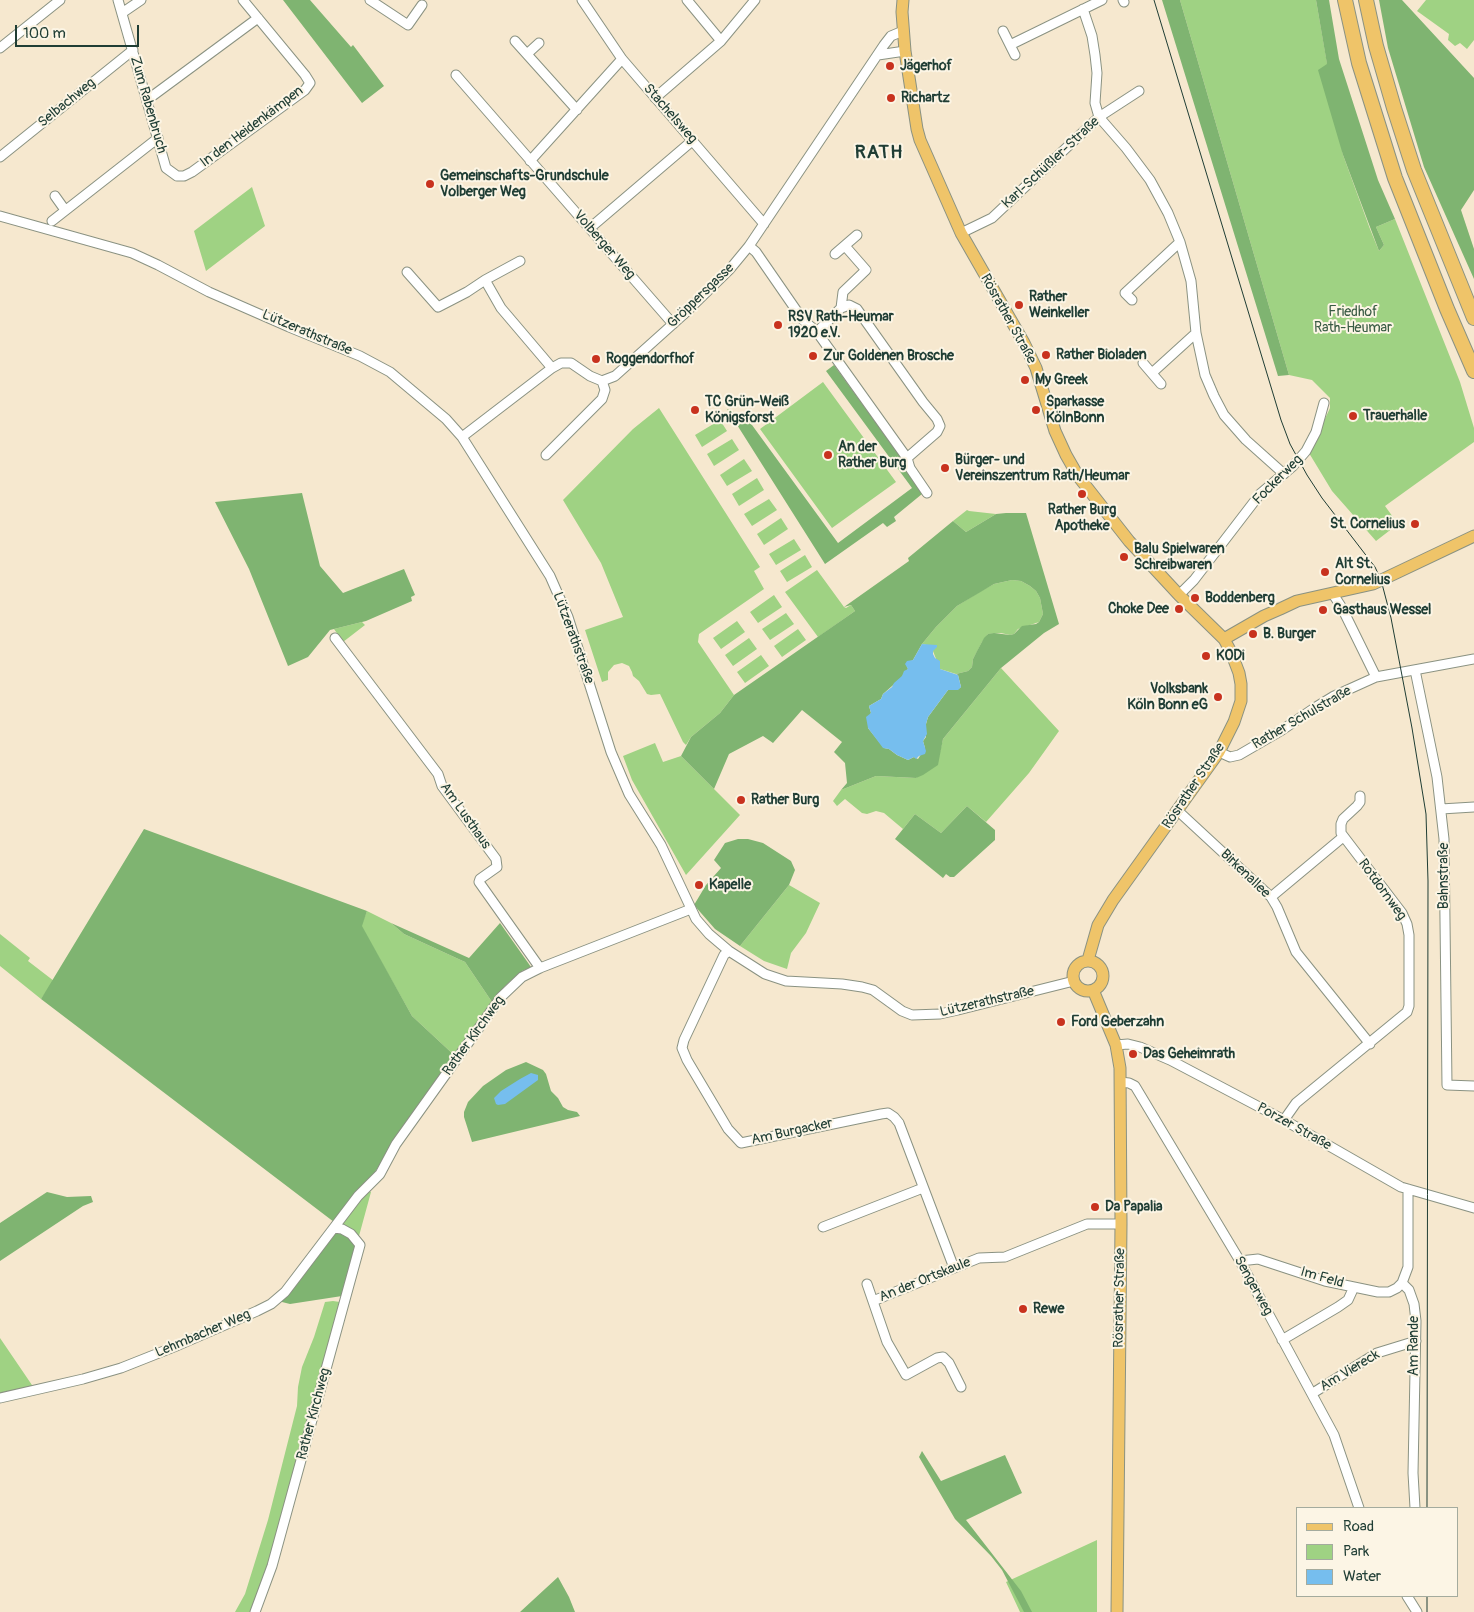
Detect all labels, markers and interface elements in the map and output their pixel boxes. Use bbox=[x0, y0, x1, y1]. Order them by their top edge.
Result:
scale bar bbox=[18, 15, 141, 47]
text: 100 m bbox=[23, 24, 66, 43]
street label: Zum Rabenbruch bbox=[126, 54, 170, 156]
place label: Jägerhof bbox=[900, 58, 952, 74]
marker: Jägerhof bbox=[884, 60, 896, 72]
street label: Selbachweg bbox=[35, 75, 99, 131]
street label: Stachelsweg bbox=[639, 81, 701, 147]
street label: In den Heidenkämpen bbox=[197, 83, 307, 171]
place label: Richartz bbox=[901, 90, 950, 106]
marker: Richartz bbox=[885, 92, 897, 104]
street label: Karl-Schüßler-Straße bbox=[999, 114, 1103, 212]
district label: RATH bbox=[854, 142, 904, 164]
place label: Gemeinschafts-Grundschule Volberger Weg bbox=[440, 168, 609, 200]
marker: Gemeinschafts-Grundschule Volberger Weg bbox=[424, 178, 436, 190]
street label: Volberger Weg bbox=[569, 207, 639, 283]
street label: Gröppersgasse bbox=[664, 260, 738, 332]
street label: Rösrather Straße bbox=[976, 271, 1040, 367]
place label: Rather Weinkeller bbox=[1029, 289, 1089, 322]
marker: Rather Weinkeller bbox=[1013, 299, 1025, 311]
park label: Friedhof Rath-Heumar bbox=[1314, 304, 1392, 336]
street label: Lützerathstraße bbox=[259, 306, 355, 360]
place label: RSV Rath-Heumar 1920 e.V. bbox=[788, 309, 894, 342]
marker: RSV Rath-Heumar 1920 e.V. bbox=[772, 319, 784, 331]
place label: Rather Bioladen bbox=[1056, 347, 1147, 363]
place label: Zur Goldenen Brosche bbox=[823, 348, 954, 364]
marker: Rather Bioladen bbox=[1040, 349, 1052, 361]
marker: Zur Goldenen Brosche bbox=[807, 350, 819, 362]
place label: Roggendorfhof bbox=[606, 351, 695, 367]
marker: Roggendorfhof bbox=[590, 353, 602, 365]
place label: My Greek bbox=[1035, 372, 1088, 388]
marker: My Greek bbox=[1019, 374, 1031, 386]
place label: TC Grün-Weiß Königsforst bbox=[705, 394, 789, 427]
place label: Sparkasse KölnBonn bbox=[1046, 394, 1105, 427]
marker: TC Grün-Weiß Königsforst bbox=[689, 404, 701, 416]
marker: Sparkasse KölnBonn bbox=[1030, 404, 1042, 416]
place label: Trauerhalle bbox=[1363, 408, 1427, 424]
marker: Trauerhalle bbox=[1347, 410, 1359, 422]
place label: An der Rather Burg bbox=[838, 439, 906, 472]
marker: An der Rather Burg bbox=[822, 449, 834, 461]
place label: Bürger- und Vereinszentrum Rath/Heumar bbox=[955, 452, 1130, 484]
street label: Fockerweg bbox=[1250, 452, 1306, 508]
marker: Bürger- und Vereinszentrum Rath/Heumar bbox=[939, 462, 951, 474]
marker: Rather Burg Apotheke bbox=[1076, 488, 1088, 500]
place label: Rather Burg Apotheke bbox=[1048, 502, 1116, 534]
place label: St. Cornelius bbox=[1330, 516, 1405, 532]
marker: St. Cornelius bbox=[1409, 518, 1421, 530]
place label: Balu Spielwaren Schreibwaren bbox=[1134, 541, 1225, 574]
marker: Balu Spielwaren Schreibwaren bbox=[1118, 551, 1130, 563]
place label: Alt St. Cornelius bbox=[1335, 556, 1390, 588]
marker: Alt St. Cornelius bbox=[1319, 566, 1331, 578]
street label: Lützerathstraße bbox=[549, 590, 597, 686]
place label: Boddenberg bbox=[1205, 590, 1275, 606]
marker: Boddenberg bbox=[1189, 592, 1201, 604]
place label: Choke Dee bbox=[1108, 601, 1169, 617]
place label: Gasthaus Wessel bbox=[1333, 602, 1431, 618]
marker: Choke Dee bbox=[1173, 603, 1185, 615]
marker: Gasthaus Wessel bbox=[1317, 604, 1329, 616]
place label: B. Burger bbox=[1263, 626, 1316, 642]
marker: B. Burger bbox=[1247, 628, 1259, 640]
place label: KODi bbox=[1216, 648, 1245, 664]
marker: KODi bbox=[1200, 650, 1212, 662]
place label: Volksbank Köln Bonn eG bbox=[1127, 681, 1208, 714]
street label: Rather Schulstraße bbox=[1250, 683, 1354, 753]
marker: Volksbank Köln Bonn eG bbox=[1212, 691, 1224, 703]
street label: Rösrather Straße bbox=[1159, 740, 1229, 832]
street label: Am Lusthaus bbox=[436, 780, 494, 852]
place label: Rather Burg bbox=[751, 792, 819, 808]
marker: Rather Burg bbox=[735, 794, 747, 806]
street label: Bahnstraße bbox=[1436, 843, 1452, 909]
street label: Birkenallee bbox=[1217, 846, 1273, 902]
street label: Rotdornweg bbox=[1354, 856, 1410, 924]
place label: Kapelle bbox=[709, 877, 751, 893]
marker: Kapelle bbox=[693, 879, 705, 891]
street label: Lützerathstraße bbox=[938, 983, 1036, 1021]
street label: Rather Kirchweg bbox=[439, 993, 509, 1079]
place label: Ford Geberzahn bbox=[1071, 1014, 1164, 1030]
marker: Ford Geberzahn bbox=[1055, 1016, 1067, 1028]
place label: Das Geheimrath bbox=[1143, 1046, 1235, 1062]
marker: Das Geheimrath bbox=[1127, 1048, 1139, 1060]
street label: Porzer Straße bbox=[1254, 1100, 1334, 1154]
street label: Am Burgacker bbox=[750, 1115, 834, 1149]
place label: Da Papalia bbox=[1105, 1199, 1162, 1215]
marker: Da Papalia bbox=[1089, 1201, 1101, 1213]
street label: Rösrather Straße bbox=[1111, 1248, 1129, 1348]
street label: Sengerweg bbox=[1230, 1253, 1276, 1319]
street label: An der Ortskaule bbox=[877, 1254, 973, 1306]
street label: Im Feld bbox=[1298, 1264, 1346, 1292]
place label: Rewe bbox=[1033, 1301, 1064, 1317]
marker: Rewe bbox=[1017, 1303, 1029, 1315]
street label: Lehmbacher Weg bbox=[153, 1306, 253, 1362]
street label: Am Rande bbox=[1406, 1316, 1422, 1376]
street label: Am Viereck bbox=[1317, 1347, 1383, 1395]
street label: Rather Kirchweg bbox=[294, 1366, 334, 1462]
legend bbox=[1296, 1507, 1459, 1597]
text: Road bbox=[1343, 1517, 1374, 1536]
text: Park bbox=[1343, 1542, 1369, 1561]
text: Water bbox=[1343, 1567, 1381, 1586]

